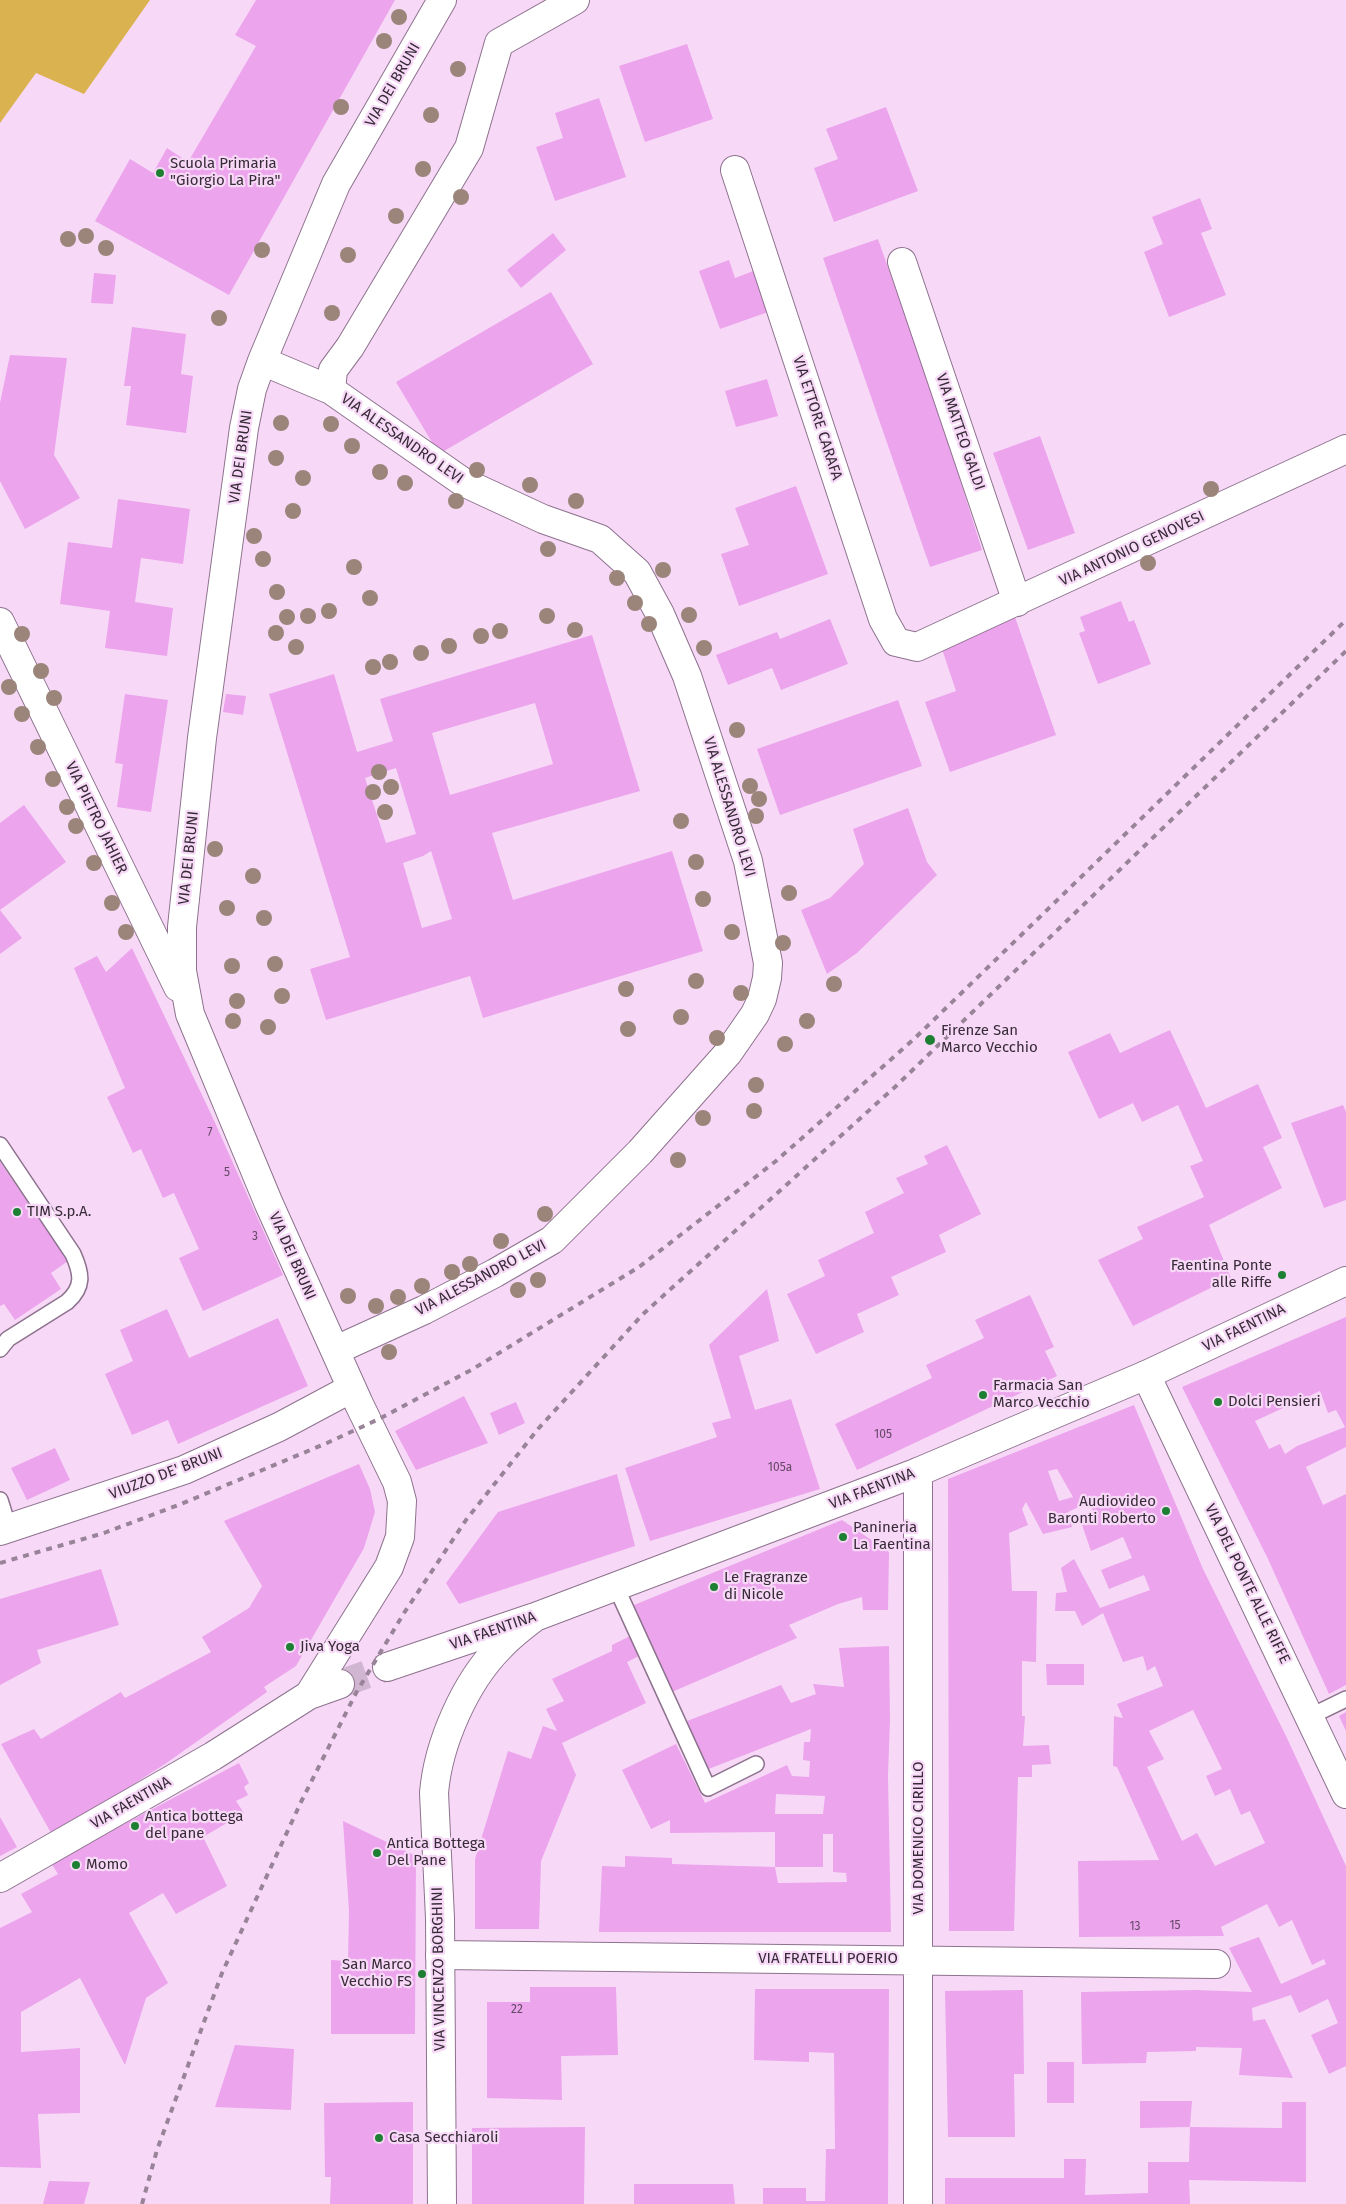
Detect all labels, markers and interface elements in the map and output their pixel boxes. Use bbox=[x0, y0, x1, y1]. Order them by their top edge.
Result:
street label: VIA DEI BRUNI bbox=[362, 40, 424, 130]
place label: Scuola Primaria "Giorgio La Pira" bbox=[170, 155, 280, 190]
marker: Scuola Primaria "Giorgio La Pira" bbox=[154, 167, 166, 179]
street label: VIA ETTORE CARAFA bbox=[788, 354, 846, 482]
street label: VIA MATTEO GALDI bbox=[932, 371, 988, 493]
street label: VIA ALESSANDRO LEVI bbox=[337, 390, 467, 488]
street label: VIA DEI BRUNI bbox=[226, 409, 256, 505]
street label: VIA ANTONIO GENOVESI bbox=[1057, 508, 1207, 590]
street label: VIA ALESSANDRO LEVI bbox=[699, 735, 759, 879]
street label: VIA PIETRO JAHIER bbox=[61, 759, 131, 877]
street label: VIA DEI BRUNI bbox=[175, 810, 203, 906]
place label: Firenze San Marco Vecchio bbox=[941, 1022, 1038, 1057]
marker: Firenze San Marco Vecchio bbox=[923, 1033, 937, 1047]
house number: 7 bbox=[207, 1126, 213, 1140]
house number: 5 bbox=[224, 1166, 230, 1180]
place label: TIM S.p.A. bbox=[27, 1203, 91, 1221]
marker: TIM S.p.A. bbox=[11, 1206, 23, 1218]
street label: VIA DEI BRUNI bbox=[265, 1209, 319, 1303]
house number: 3 bbox=[252, 1230, 258, 1244]
street label: VIA ALESSANDRO LEVI bbox=[413, 1236, 549, 1320]
place label: Faentina Ponte alle Riffe bbox=[1171, 1257, 1272, 1292]
marker: Faentina Ponte alle Riffe bbox=[1276, 1269, 1288, 1281]
street label: VIA FAENTINA bbox=[1200, 1300, 1288, 1356]
place label: Farmacia San Marco Vecchio bbox=[993, 1377, 1090, 1412]
marker: Farmacia San Marco Vecchio bbox=[977, 1389, 989, 1401]
place label: Dolci Pensieri bbox=[1228, 1393, 1321, 1411]
marker: Dolci Pensieri bbox=[1212, 1396, 1224, 1408]
house number: 105 bbox=[874, 1428, 892, 1442]
street label: VIUZZO DE' BRUNI bbox=[107, 1444, 225, 1504]
house number: 105a bbox=[768, 1461, 792, 1475]
street label: VIA FAENTINA bbox=[827, 1465, 917, 1513]
place label: Audiovideo Baronti Roberto bbox=[1048, 1493, 1156, 1528]
street label: VIA DEL PONTE ALLE RIFFE bbox=[1200, 1501, 1294, 1667]
marker: Audiovideo Baronti Roberto bbox=[1160, 1505, 1172, 1517]
place label: Panineria La Faentina bbox=[853, 1519, 931, 1554]
marker: Panineria La Faentina bbox=[837, 1531, 849, 1543]
place label: Le Fragranze di Nicole bbox=[724, 1569, 808, 1604]
marker: Le Fragranze di Nicole bbox=[708, 1581, 720, 1593]
street label: VIA FAENTINA bbox=[448, 1608, 538, 1654]
place label: Jiva Yoga bbox=[300, 1638, 360, 1656]
marker: Jiva Yoga bbox=[284, 1641, 296, 1653]
street label: VIA DOMENICO CIRILLO bbox=[910, 1761, 928, 1915]
street label: VIA FAENTINA bbox=[88, 1773, 174, 1833]
place label: Antica bottega del pane bbox=[145, 1808, 243, 1843]
marker: Antica bottega del pane bbox=[129, 1820, 141, 1832]
place label: Antica Bottega Del Pane bbox=[387, 1835, 486, 1870]
marker: Antica Bottega Del Pane bbox=[371, 1847, 383, 1859]
place label: Momo bbox=[86, 1856, 128, 1874]
marker: Momo bbox=[70, 1859, 82, 1871]
street label: VIA VINCENZO BORGHINI bbox=[429, 1887, 449, 2051]
house number: 15 bbox=[1169, 1919, 1181, 1933]
house number: 13 bbox=[1129, 1920, 1141, 1934]
street label: VIA FRATELLI POERIO bbox=[758, 1950, 898, 1968]
place label: San Marco Vecchio FS bbox=[341, 1956, 412, 1991]
marker: San Marco Vecchio FS bbox=[416, 1968, 428, 1980]
house number: 22 bbox=[511, 2003, 523, 2017]
place label: Casa Secchiaroli bbox=[389, 2129, 499, 2147]
marker: Casa Secchiaroli bbox=[373, 2132, 385, 2144]

